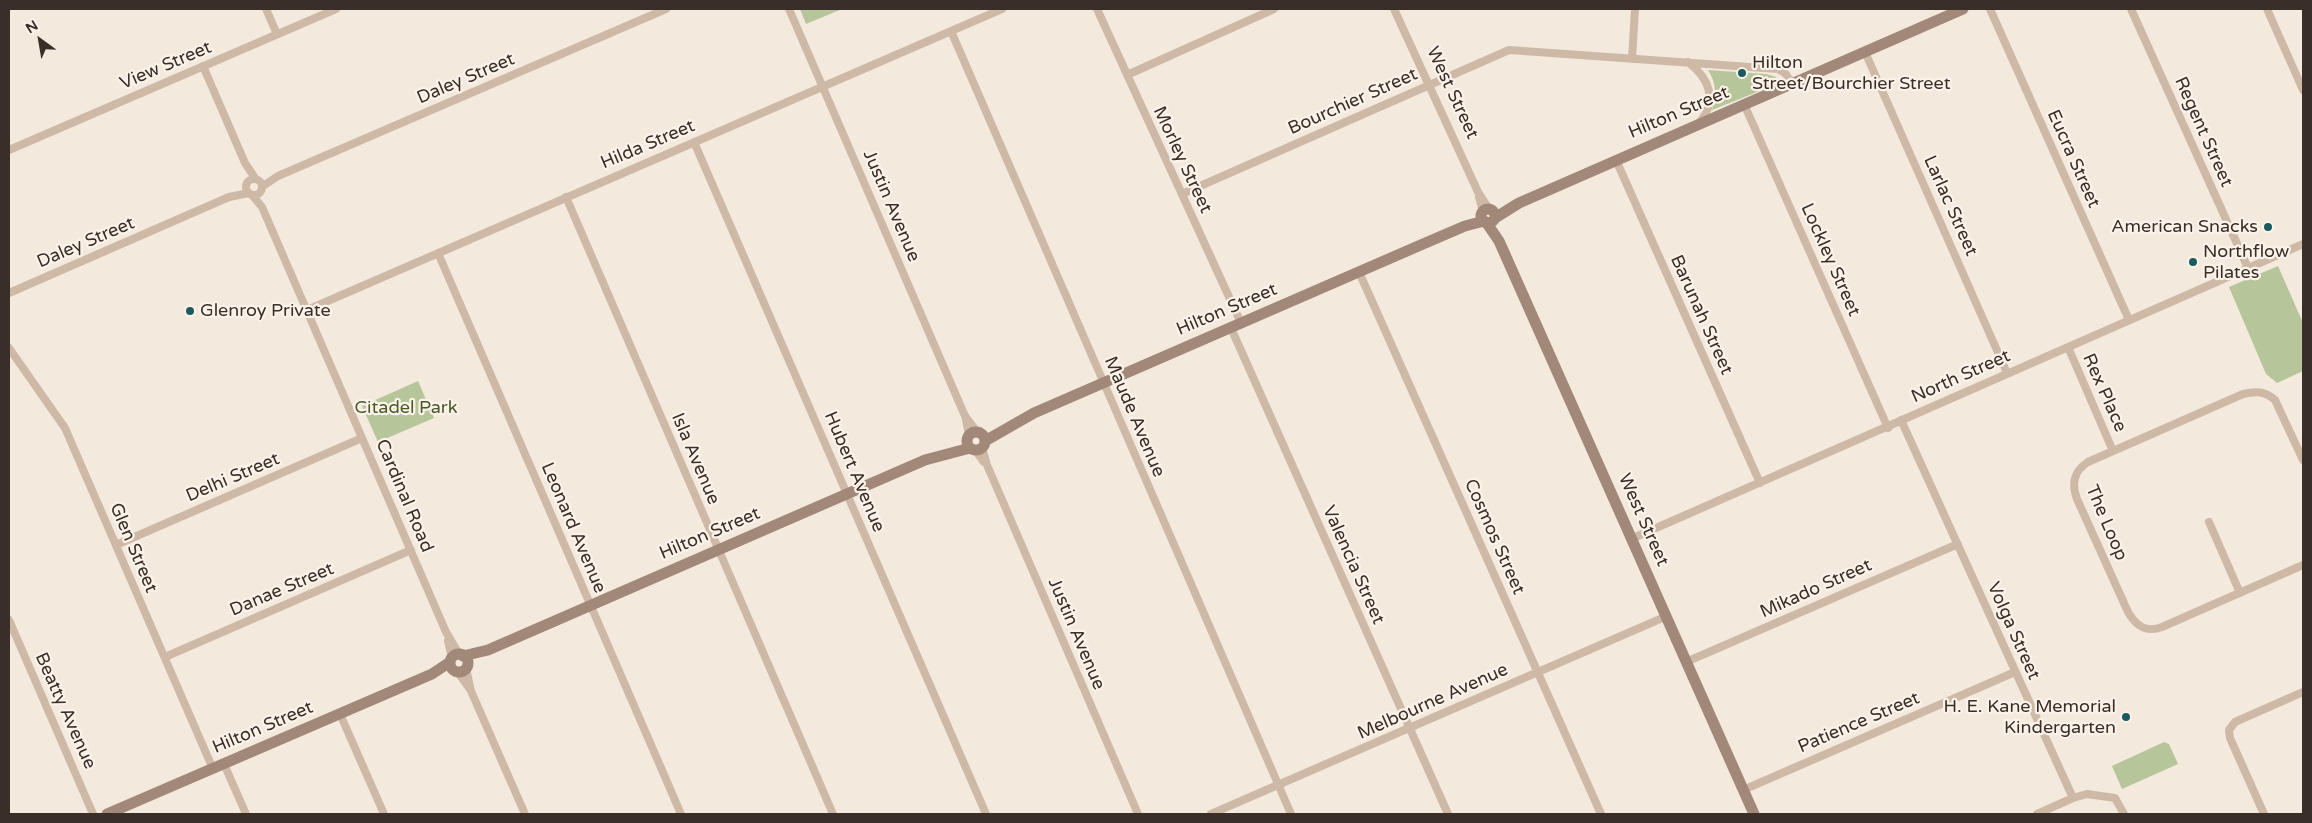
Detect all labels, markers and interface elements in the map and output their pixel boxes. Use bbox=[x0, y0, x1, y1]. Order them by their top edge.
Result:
north arrow bbox=[15, 15, 65, 65]
text: N bbox=[23, 17, 41, 37]
street label: View Street bbox=[117, 37, 215, 95]
street label: West Street bbox=[1421, 44, 1483, 142]
street label: Daley Street bbox=[414, 49, 518, 109]
place label: Hilton Street/Bourchier Street bbox=[1752, 52, 1951, 94]
street label: Bourchier Street bbox=[1285, 64, 1421, 140]
marker: Hilton Street/Bourchier Street bbox=[1736, 67, 1748, 79]
street label: Regent Street bbox=[2169, 74, 2237, 190]
street label: Hilton Street bbox=[1625, 82, 1733, 144]
street label: Morley Street bbox=[1148, 103, 1216, 217]
street label: Eucra Street bbox=[2042, 107, 2104, 211]
street label: Hilda Street bbox=[598, 116, 698, 174]
street label: Justin Avenue bbox=[858, 147, 924, 265]
street label: Larlac Street bbox=[1918, 152, 1982, 260]
street label: Lockley Street bbox=[1796, 200, 1864, 320]
street label: Daley Street bbox=[34, 213, 138, 273]
place label: American Snacks bbox=[2111, 216, 2258, 238]
marker: American Snacks bbox=[2262, 221, 2274, 233]
place label: Northflow Pilates bbox=[2203, 241, 2289, 284]
street label: Barunah Street bbox=[1665, 252, 1737, 378]
marker: Northflow Pilates bbox=[2187, 256, 2199, 268]
street label: Hilton Street bbox=[1173, 279, 1281, 341]
place label: Glenroy Private bbox=[200, 300, 331, 322]
marker: Glenroy Private bbox=[184, 305, 196, 317]
street label: North Street bbox=[1908, 346, 2014, 408]
street label: Rex Place bbox=[2077, 350, 2131, 436]
street label: Maude Avenue bbox=[1099, 353, 1169, 481]
park label: Citadel Park bbox=[354, 397, 458, 419]
street label: Hubert Avenue bbox=[819, 409, 889, 535]
street label: Isla Avenue bbox=[666, 410, 724, 508]
street label: Cardinal Road bbox=[371, 436, 437, 556]
street label: Delhi Street bbox=[183, 449, 283, 507]
street label: Leonard Avenue bbox=[536, 460, 610, 596]
street label: West Street bbox=[1613, 470, 1673, 570]
street label: Cosmos Street bbox=[1459, 476, 1529, 598]
street label: The Loop bbox=[2080, 482, 2132, 564]
street label: Glen Street bbox=[104, 500, 162, 596]
street label: Valencia Street bbox=[1317, 502, 1389, 628]
street label: Hilton Street bbox=[656, 503, 764, 565]
street label: Mikado Street bbox=[1757, 555, 1875, 623]
street label: Danae Street bbox=[227, 558, 337, 622]
street label: Justin Avenue bbox=[1043, 575, 1109, 693]
street label: Volga Street bbox=[1982, 579, 2044, 683]
street label: Beatty Avenue bbox=[30, 650, 100, 772]
street label: Melbourne Avenue bbox=[1355, 659, 1511, 745]
street label: Patience Street bbox=[1795, 688, 1923, 758]
place label: H. E. Kane Memorial Kindergarten bbox=[1943, 696, 2116, 739]
street label: Hilton Street bbox=[209, 697, 317, 759]
marker: H. E. Kane Memorial Kindergarten bbox=[2120, 711, 2132, 723]

